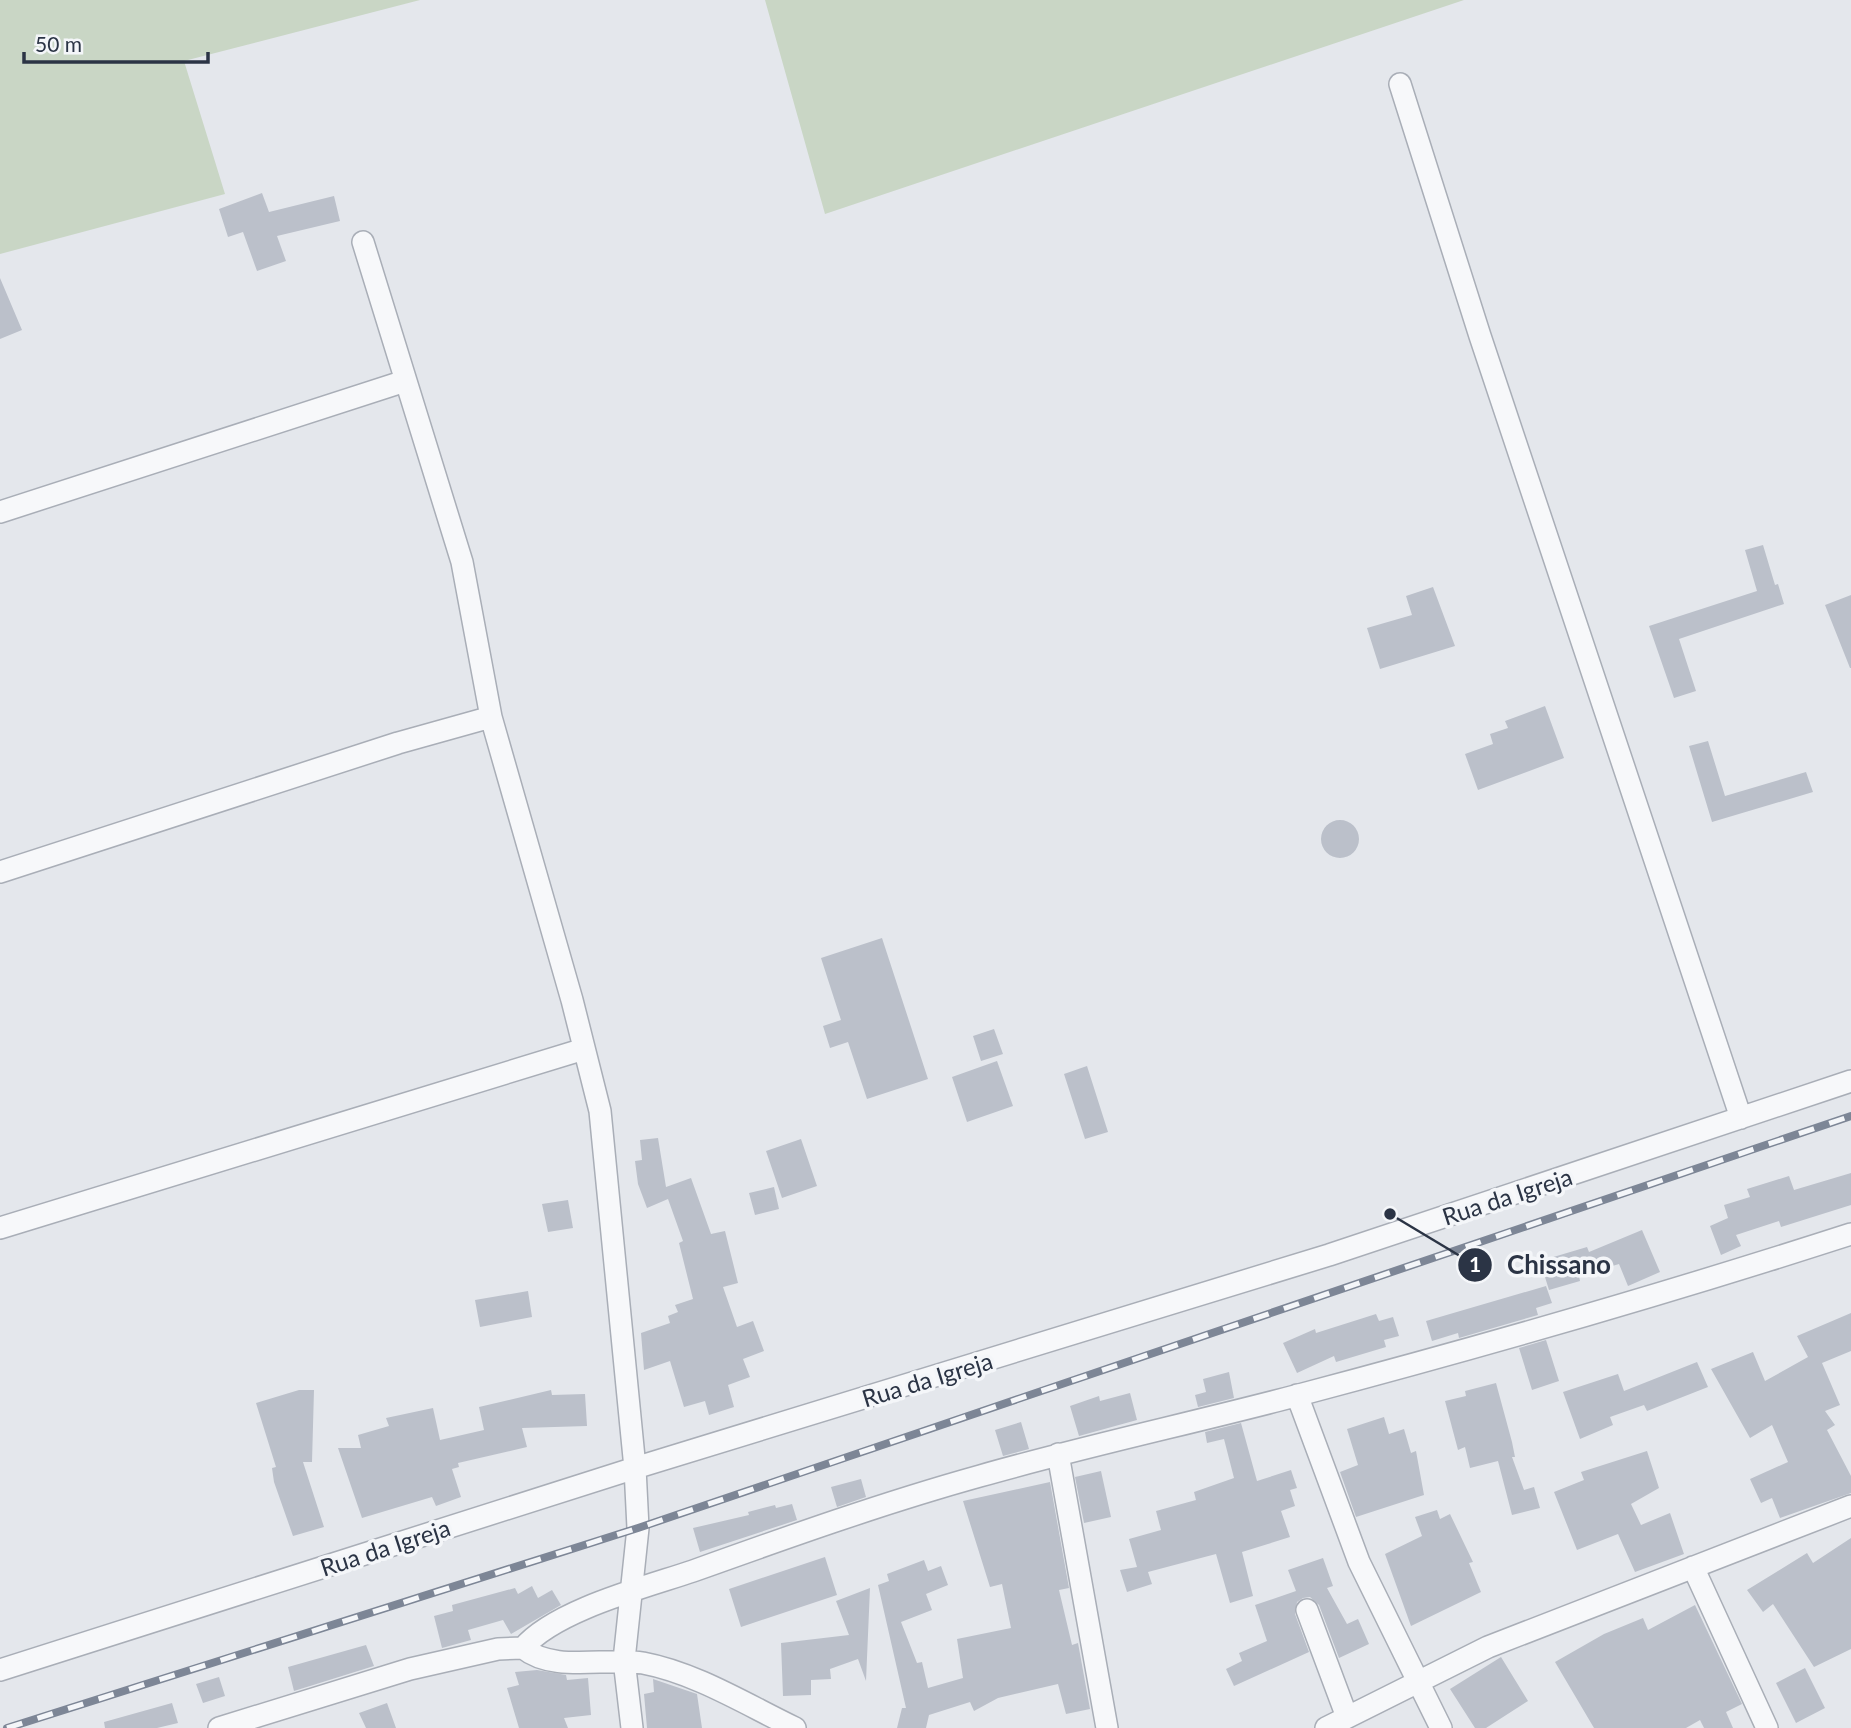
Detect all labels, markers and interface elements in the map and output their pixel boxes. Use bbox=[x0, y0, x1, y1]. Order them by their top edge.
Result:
scale bar bbox=[24, 21, 208, 65]
text: 50 m bbox=[35, 31, 82, 56]
street label: Rua da Igreja bbox=[1438, 1161, 1576, 1231]
callout: Chissano bbox=[1458, 1241, 1625, 1288]
text: Chissano bbox=[1507, 1248, 1611, 1280]
text: 1 bbox=[1469, 1251, 1481, 1276]
street label: Rua da Igreja bbox=[858, 1345, 996, 1413]
street label: Rua da Igreja bbox=[316, 1512, 454, 1582]

